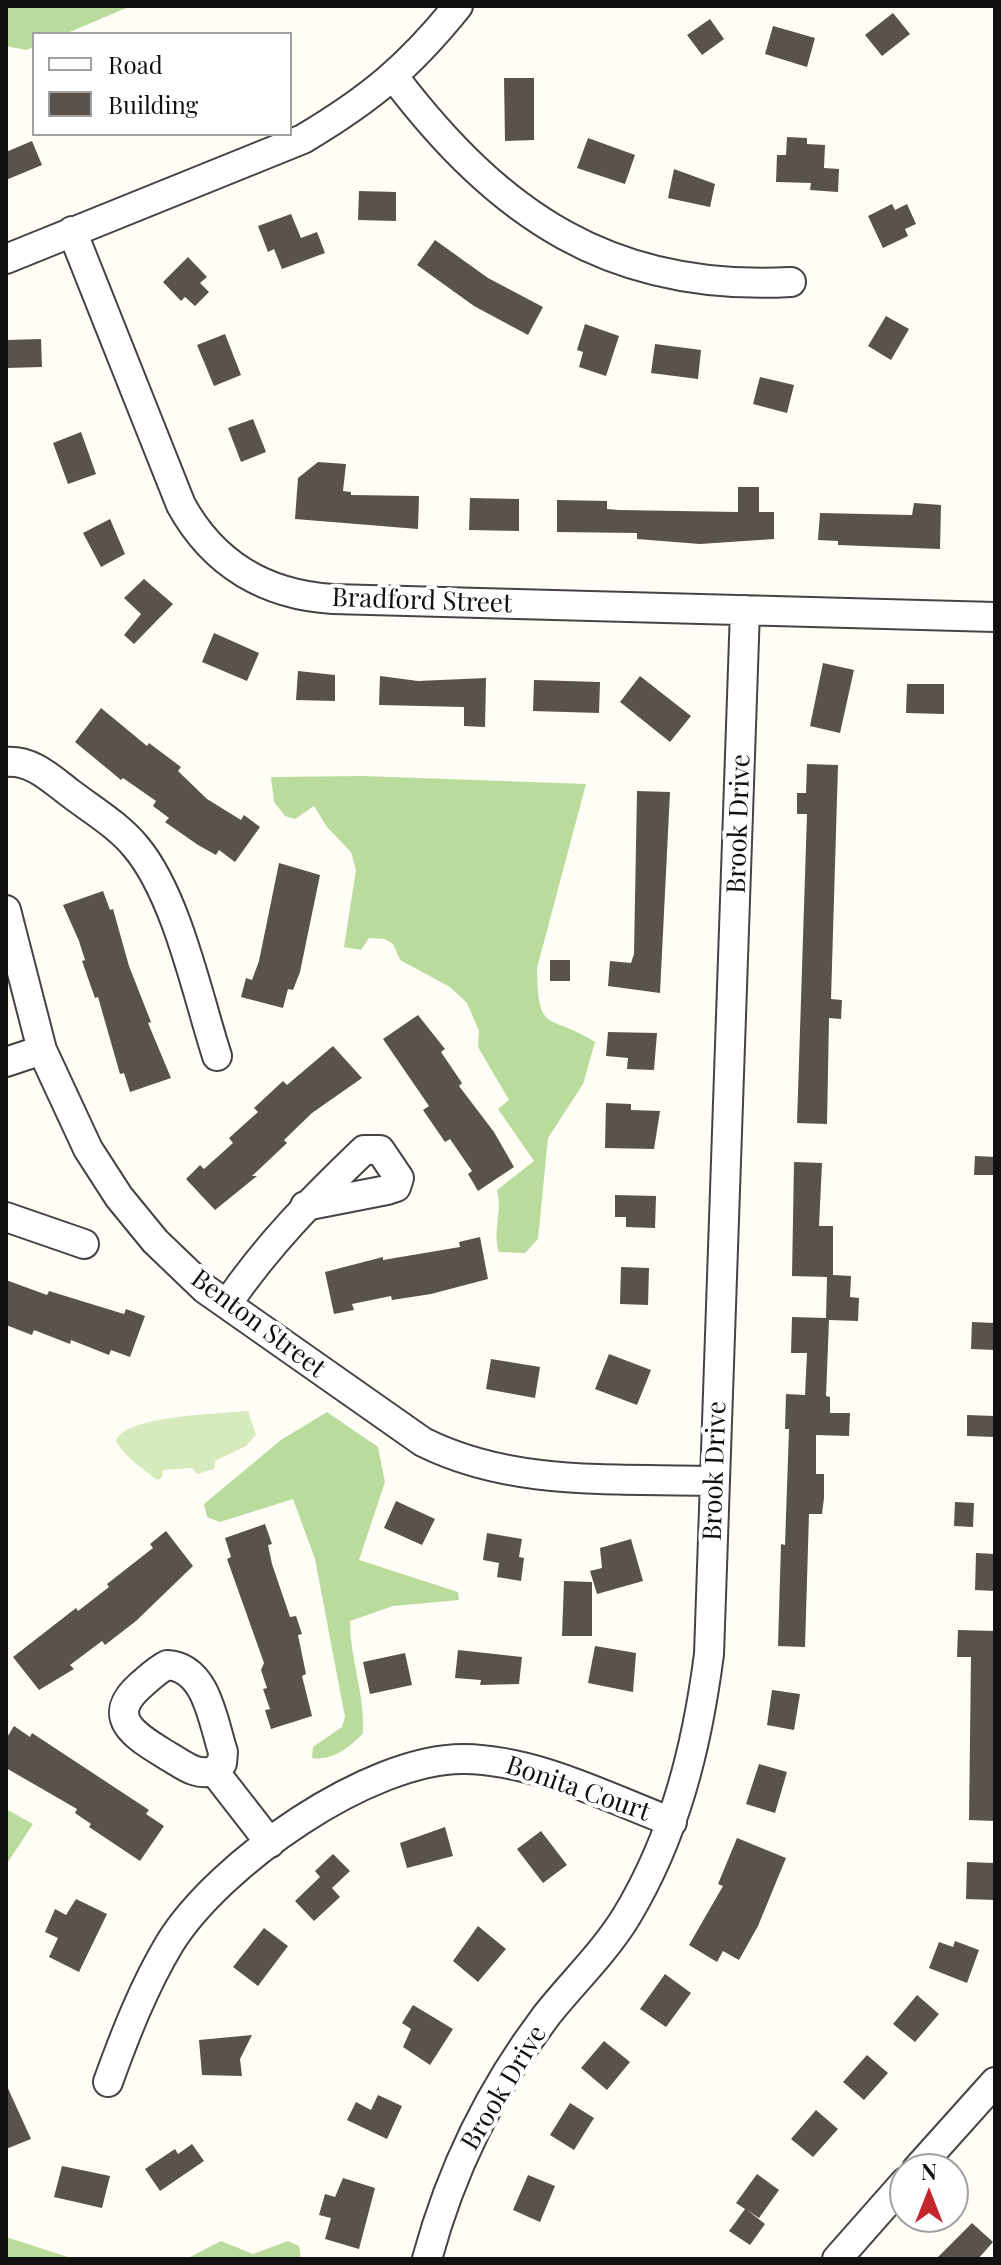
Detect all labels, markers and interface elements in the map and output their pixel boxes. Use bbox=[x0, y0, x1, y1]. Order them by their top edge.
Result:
legend bbox=[32, 32, 292, 136]
text: Road bbox=[108, 48, 163, 80]
text: Building bbox=[108, 88, 198, 120]
street label: Bradford Street bbox=[331, 582, 513, 620]
street label: Brook Drive bbox=[721, 754, 757, 894]
street label: Benton Street bbox=[185, 1263, 331, 1385]
street label: Brook Drive bbox=[697, 1401, 733, 1541]
street label: Bonita Court bbox=[502, 1750, 654, 1828]
street label: Brook Drive bbox=[455, 2020, 553, 2156]
north arrow bbox=[889, 2153, 969, 2233]
text: N bbox=[921, 2156, 937, 2186]

